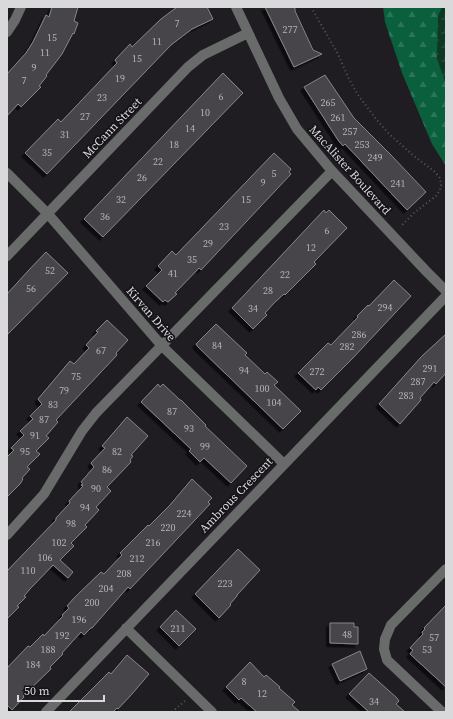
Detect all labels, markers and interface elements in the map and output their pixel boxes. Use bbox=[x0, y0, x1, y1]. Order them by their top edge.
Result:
house number: 7 bbox=[175, 17, 180, 30]
house number: 277 bbox=[283, 23, 298, 36]
house number: 15 bbox=[47, 31, 57, 44]
house number: 11 bbox=[152, 35, 162, 48]
house number: 11 bbox=[40, 46, 50, 59]
house number: 15 bbox=[132, 52, 142, 65]
house number: 9 bbox=[32, 61, 37, 74]
house number: 19 bbox=[115, 72, 125, 85]
house number: 7 bbox=[22, 74, 27, 87]
house number: 6 bbox=[219, 90, 224, 103]
house number: 23 bbox=[97, 91, 107, 104]
street label: McCann Street bbox=[79, 94, 145, 162]
house number: 265 bbox=[321, 96, 336, 109]
house number: 10 bbox=[200, 106, 210, 119]
house number: 27 bbox=[80, 110, 90, 123]
house number: 261 bbox=[331, 111, 346, 124]
house number: 14 bbox=[185, 122, 195, 135]
street label: MacAlister Boulevard bbox=[306, 122, 395, 218]
house number: 257 bbox=[343, 125, 358, 138]
house number: 31 bbox=[60, 128, 70, 141]
house number: 18 bbox=[169, 138, 179, 151]
house number: 253 bbox=[355, 138, 370, 151]
house number: 35 bbox=[42, 146, 52, 159]
house number: 249 bbox=[368, 151, 383, 164]
house number: 22 bbox=[153, 155, 163, 168]
house number: 5 bbox=[272, 167, 277, 180]
house number: 26 bbox=[137, 171, 147, 184]
house number: 9 bbox=[261, 176, 266, 189]
house number: 241 bbox=[391, 177, 406, 190]
house number: 32 bbox=[116, 193, 126, 206]
house number: 15 bbox=[241, 193, 251, 206]
house number: 36 bbox=[100, 210, 110, 223]
house number: 23 bbox=[219, 220, 229, 233]
house number: 6 bbox=[325, 224, 330, 237]
house number: 29 bbox=[203, 237, 213, 250]
house number: 12 bbox=[306, 241, 316, 254]
house number: 35 bbox=[187, 253, 197, 266]
house number: 52 bbox=[45, 264, 55, 277]
house number: 41 bbox=[168, 267, 178, 280]
house number: 22 bbox=[280, 268, 290, 281]
house number: 56 bbox=[26, 282, 36, 295]
street label: Kirvan Drive bbox=[123, 283, 179, 345]
house number: 28 bbox=[263, 284, 273, 297]
house number: 294 bbox=[378, 301, 393, 314]
house number: 34 bbox=[248, 302, 258, 315]
house number: 286 bbox=[352, 328, 367, 341]
house number: 84 bbox=[212, 339, 222, 352]
house number: 282 bbox=[340, 340, 355, 353]
house number: 67 bbox=[96, 344, 106, 357]
house number: 291 bbox=[423, 362, 438, 375]
house number: 94 bbox=[239, 364, 249, 377]
house number: 272 bbox=[310, 365, 325, 378]
house number: 75 bbox=[71, 370, 81, 383]
house number: 287 bbox=[411, 375, 426, 388]
house number: 100 bbox=[255, 382, 270, 395]
house number: 79 bbox=[59, 384, 69, 397]
house number: 283 bbox=[399, 389, 414, 402]
house number: 104 bbox=[267, 396, 282, 409]
house number: 83 bbox=[48, 398, 58, 411]
house number: 87 bbox=[167, 405, 177, 418]
house number: 87 bbox=[39, 413, 49, 426]
house number: 93 bbox=[184, 422, 194, 435]
house number: 91 bbox=[30, 429, 40, 442]
house number: 99 bbox=[200, 440, 210, 453]
house number: 95 bbox=[20, 445, 30, 458]
house number: 82 bbox=[112, 445, 122, 458]
street label: Ambrous Crescent bbox=[196, 454, 276, 536]
house number: 86 bbox=[102, 463, 112, 476]
house number: 90 bbox=[91, 482, 101, 495]
house number: 94 bbox=[80, 501, 90, 514]
house number: 224 bbox=[177, 507, 192, 520]
house number: 98 bbox=[66, 517, 76, 530]
house number: 220 bbox=[161, 521, 176, 534]
house number: 102 bbox=[52, 536, 67, 549]
house number: 216 bbox=[146, 536, 161, 549]
house number: 106 bbox=[38, 551, 53, 564]
house number: 212 bbox=[130, 552, 145, 565]
house number: 110 bbox=[21, 564, 36, 577]
house number: 208 bbox=[117, 567, 132, 580]
house number: 223 bbox=[218, 577, 233, 590]
house number: 204 bbox=[99, 582, 114, 595]
house number: 200 bbox=[85, 596, 100, 609]
house number: 196 bbox=[72, 613, 87, 626]
house number: 211 bbox=[171, 622, 186, 635]
house number: 48 bbox=[342, 628, 352, 641]
house number: 192 bbox=[55, 629, 70, 642]
house number: 57 bbox=[429, 631, 439, 644]
house number: 188 bbox=[41, 643, 56, 656]
house number: 53 bbox=[422, 643, 432, 656]
house number: 184 bbox=[26, 658, 41, 671]
house number: 8 bbox=[242, 675, 247, 688]
scale bar bbox=[18, 677, 104, 703]
text: 50 m bbox=[24, 683, 50, 699]
house number: 12 bbox=[257, 687, 267, 700]
house number: 34 bbox=[369, 695, 379, 708]

